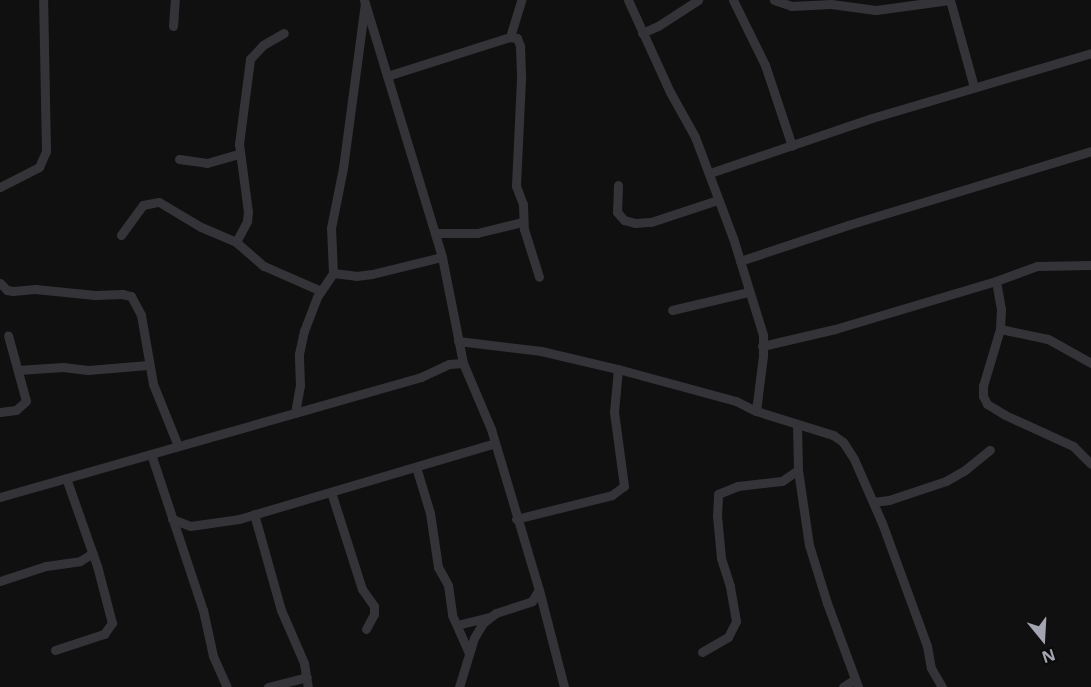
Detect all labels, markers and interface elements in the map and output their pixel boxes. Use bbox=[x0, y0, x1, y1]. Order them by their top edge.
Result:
north arrow bbox=[1013, 609, 1073, 669]
text: N bbox=[1039, 644, 1058, 669]

